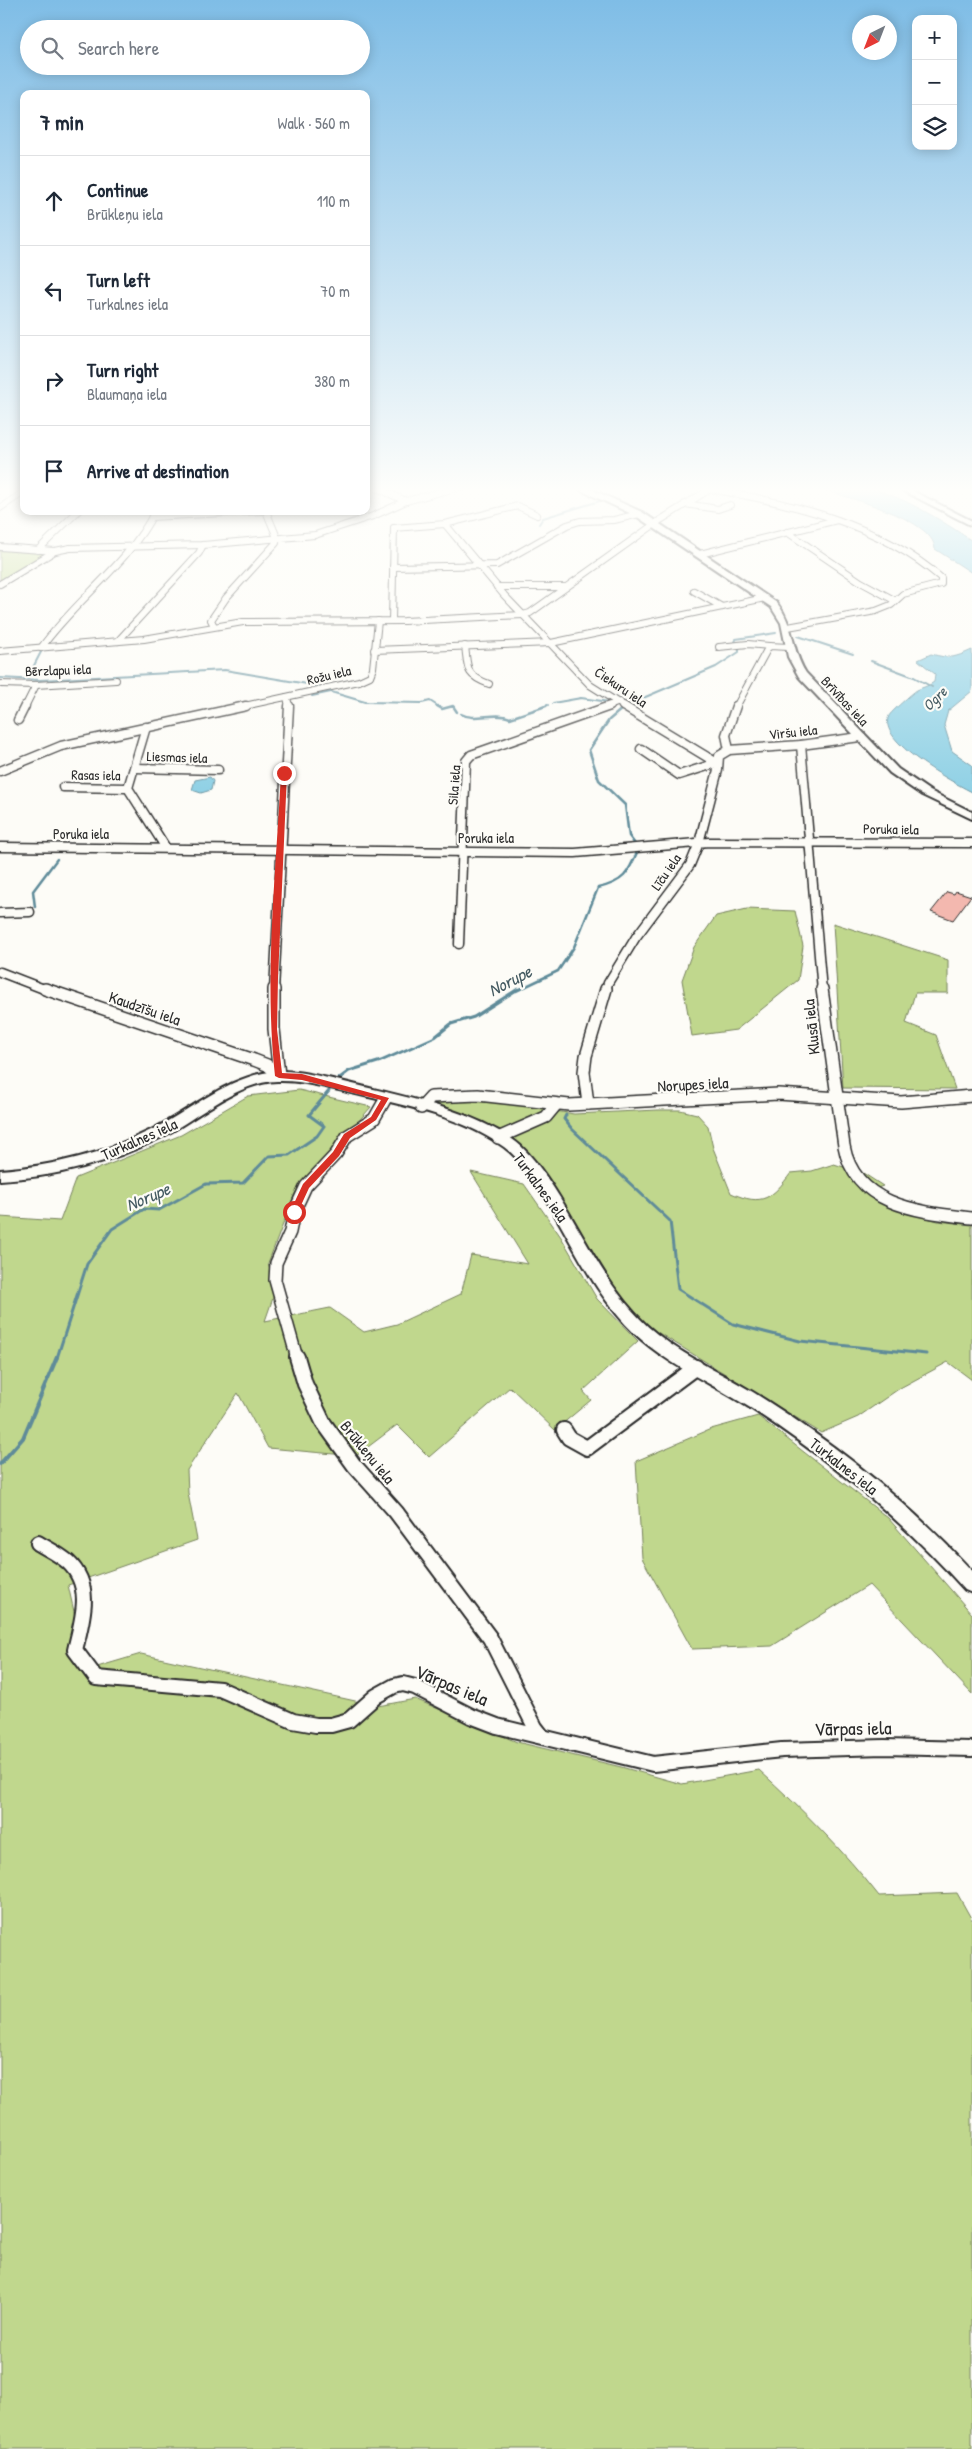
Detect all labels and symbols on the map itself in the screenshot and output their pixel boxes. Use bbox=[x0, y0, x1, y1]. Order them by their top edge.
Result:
north arrow bbox=[852, 15, 897, 60]
street label: Bērzlapu iela bbox=[25, 659, 92, 681]
street label: Rožu iela bbox=[305, 660, 353, 689]
street label: Čiekuru iela bbox=[591, 662, 652, 712]
street label: Brīvības iela bbox=[817, 671, 874, 730]
water label: Ogre bbox=[918, 681, 952, 716]
street label: Viršu iela bbox=[768, 719, 819, 743]
street label: Liesmas iela bbox=[146, 746, 208, 767]
route end bbox=[273, 762, 296, 785]
street label: Sila iela bbox=[443, 764, 464, 806]
street label: Rasas iela bbox=[71, 765, 121, 784]
street label: Poruka iela bbox=[863, 819, 920, 838]
street label: Poruka iela bbox=[53, 824, 109, 843]
street label: Poruka iela bbox=[458, 828, 514, 847]
street label: Līču iela bbox=[646, 849, 685, 894]
water label: Norupe bbox=[484, 958, 537, 1002]
street label: Kaudzīšu iela bbox=[106, 985, 184, 1031]
street label: Klusā iela bbox=[797, 998, 825, 1056]
street label: Norupes iela bbox=[657, 1071, 729, 1097]
street label: Turkalnes iela bbox=[97, 1112, 181, 1166]
street label: Turkalnes iela bbox=[508, 1148, 574, 1226]
water label: Norupe bbox=[122, 1176, 175, 1217]
route start bbox=[283, 1201, 306, 1224]
street label: Brūkleņu iela bbox=[336, 1416, 400, 1488]
street label: Turkalnes iela bbox=[805, 1432, 883, 1500]
street label: Vārpas iela bbox=[411, 1658, 493, 1712]
street label: Vārpas iela bbox=[814, 1714, 892, 1742]

